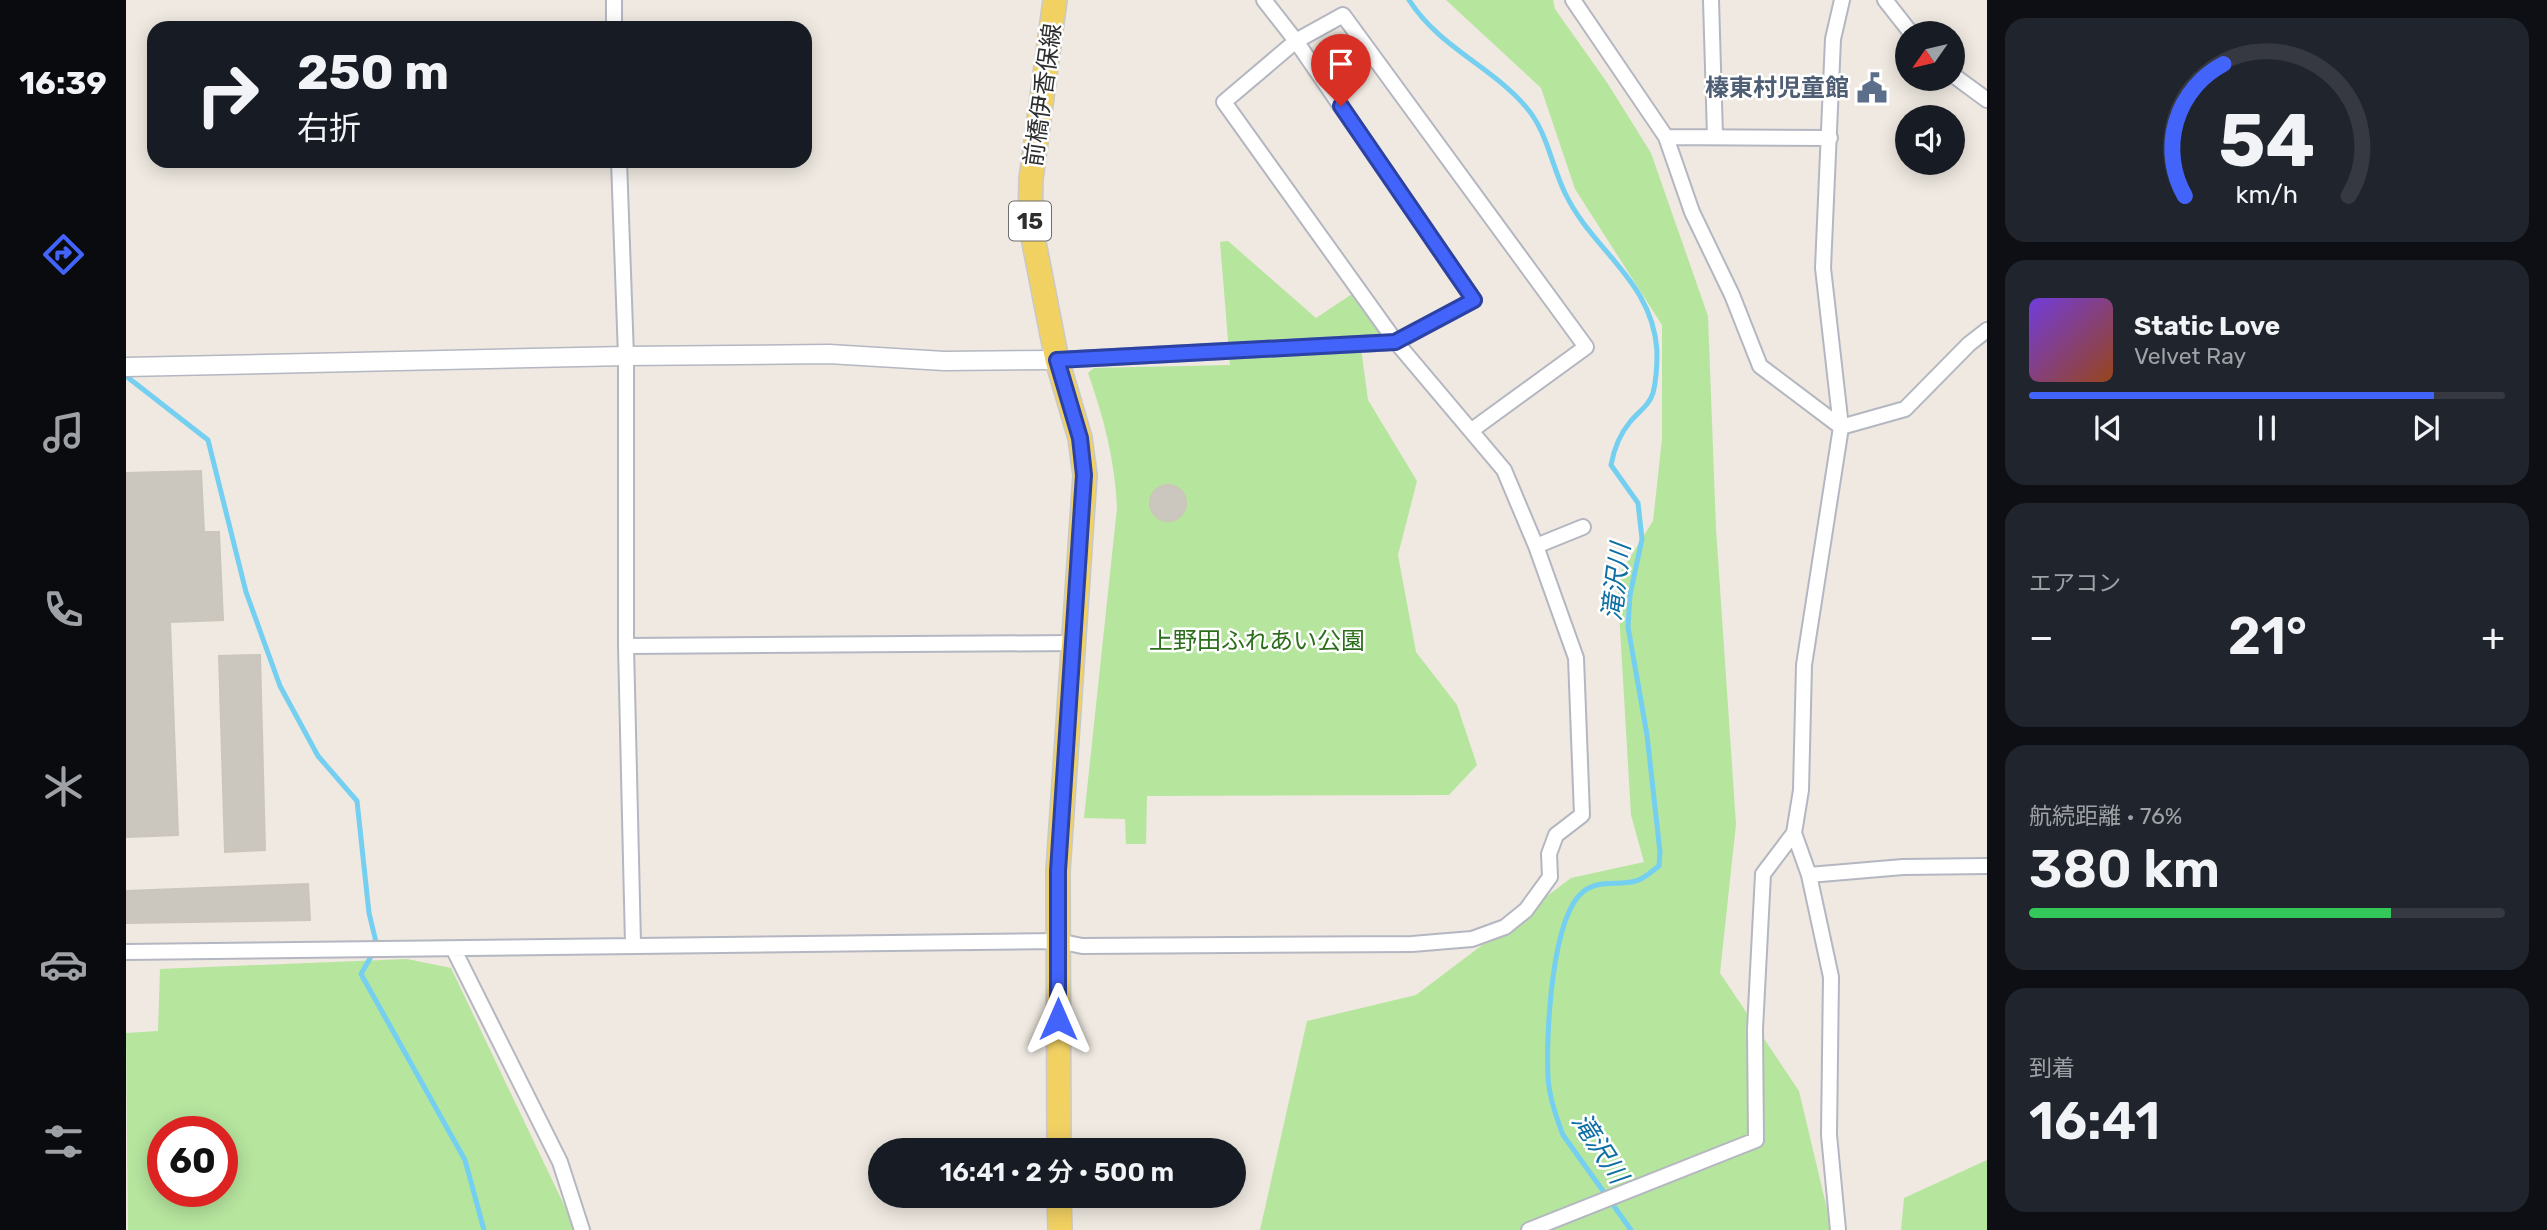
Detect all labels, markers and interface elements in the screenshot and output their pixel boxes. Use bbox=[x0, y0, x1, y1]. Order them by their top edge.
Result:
north arrow bbox=[1895, 21, 1965, 91]
map controls bbox=[1895, 21, 1965, 175]
street label: 前橋伊香保線 bbox=[1019, 22, 1067, 168]
pin bbox=[1311, 34, 1371, 106]
text: 250 m bbox=[297, 43, 449, 101]
icon: arrive bbox=[1322, 45, 1360, 83]
icon: right bbox=[182, 49, 273, 140]
text: 16:39 bbox=[19, 64, 107, 102]
public building icon: 榛東村児童館 bbox=[1855, 71, 1889, 105]
place label: 榛東村児童館 bbox=[1705, 74, 1849, 102]
text: 54 bbox=[2219, 99, 2315, 185]
button: sound bbox=[1895, 105, 1965, 175]
text: 右折 bbox=[297, 109, 361, 147]
text: km/h bbox=[2236, 180, 2298, 209]
road number: 15 bbox=[1009, 202, 1051, 241]
icon: directions bbox=[39, 230, 88, 279]
text: Static Love bbox=[2134, 311, 2280, 342]
text: Velvet Ray bbox=[2134, 342, 2246, 370]
icon: music bbox=[39, 408, 88, 457]
icon: previous bbox=[2089, 409, 2127, 447]
icon: pause bbox=[2248, 409, 2286, 447]
icon: next bbox=[2407, 409, 2445, 447]
water label: 滝沢川 bbox=[1596, 538, 1637, 623]
text: エアコン bbox=[2029, 569, 2121, 597]
icon: phone bbox=[39, 585, 88, 634]
text: 21° bbox=[2228, 605, 2307, 667]
text: − bbox=[2029, 614, 2054, 660]
text: + bbox=[2481, 614, 2505, 660]
park label: 上野田ふれあい公園 bbox=[1149, 627, 1365, 655]
icon: climate bbox=[39, 762, 88, 811]
text: 航続距離 · 76% bbox=[2029, 802, 2182, 830]
text: 380 km bbox=[2029, 838, 2220, 900]
icon: car bbox=[39, 940, 88, 989]
position arrow bbox=[1021, 982, 1095, 1056]
text: 到着 bbox=[2029, 1054, 2075, 1082]
text: 16:41 bbox=[2029, 1090, 2160, 1152]
water label: 滝沢川 bbox=[1565, 1107, 1635, 1192]
speed limit sign: 60 bbox=[147, 1116, 238, 1207]
icon: filters bbox=[39, 1117, 88, 1166]
text: 16:41 · 2 分 · 500 m bbox=[940, 1157, 1174, 1188]

